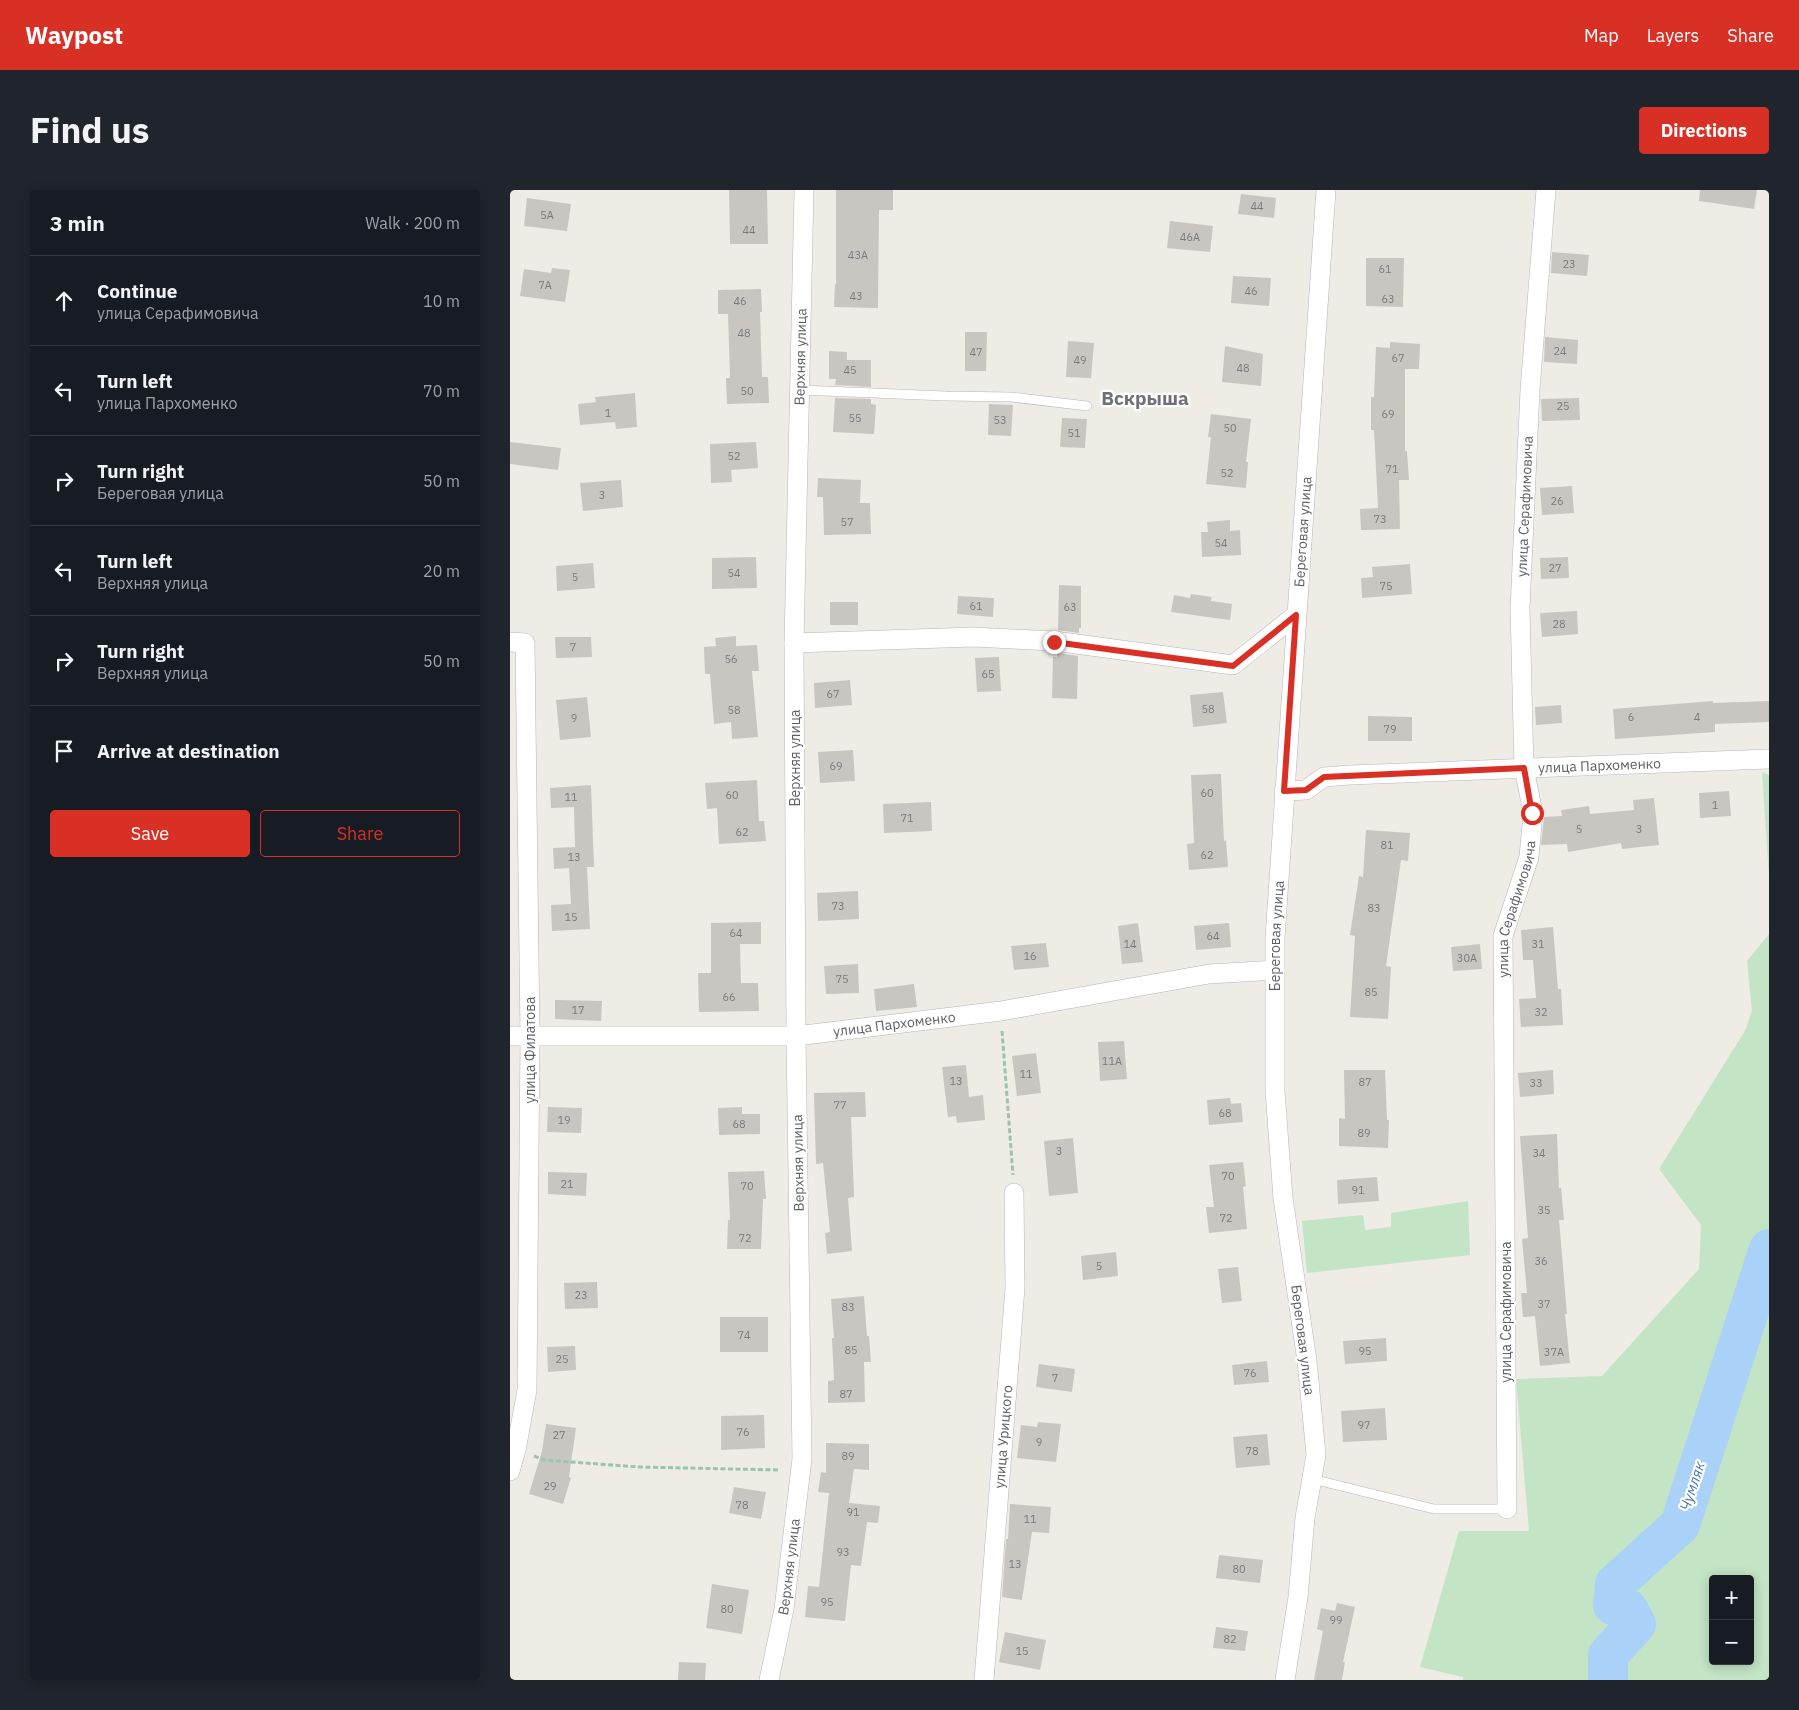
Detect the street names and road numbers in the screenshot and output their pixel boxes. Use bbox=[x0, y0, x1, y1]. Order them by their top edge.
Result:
street label: Верхняя улица bbox=[790, 307, 810, 406]
street label: улица Серафимовича bbox=[1512, 435, 1537, 578]
street label: Береговая улица bbox=[1290, 475, 1315, 588]
street label: Верхняя улица bbox=[786, 709, 804, 807]
street label: улица Пархоменко bbox=[1538, 754, 1661, 777]
street label: улица Серафимовича bbox=[1494, 839, 1540, 978]
street label: Береговая улица bbox=[1266, 879, 1288, 991]
street label: улица Филатова bbox=[521, 996, 539, 1103]
street label: улица Пархоменко bbox=[832, 1008, 957, 1040]
street label: Верхняя улица bbox=[788, 1114, 808, 1212]
street label: улица Серафимовича bbox=[1497, 1241, 1515, 1383]
street label: Береговая улица bbox=[1287, 1284, 1319, 1397]
street label: улица Урицкого bbox=[990, 1384, 1016, 1489]
street label: Верхняя улица bbox=[774, 1517, 804, 1617]

